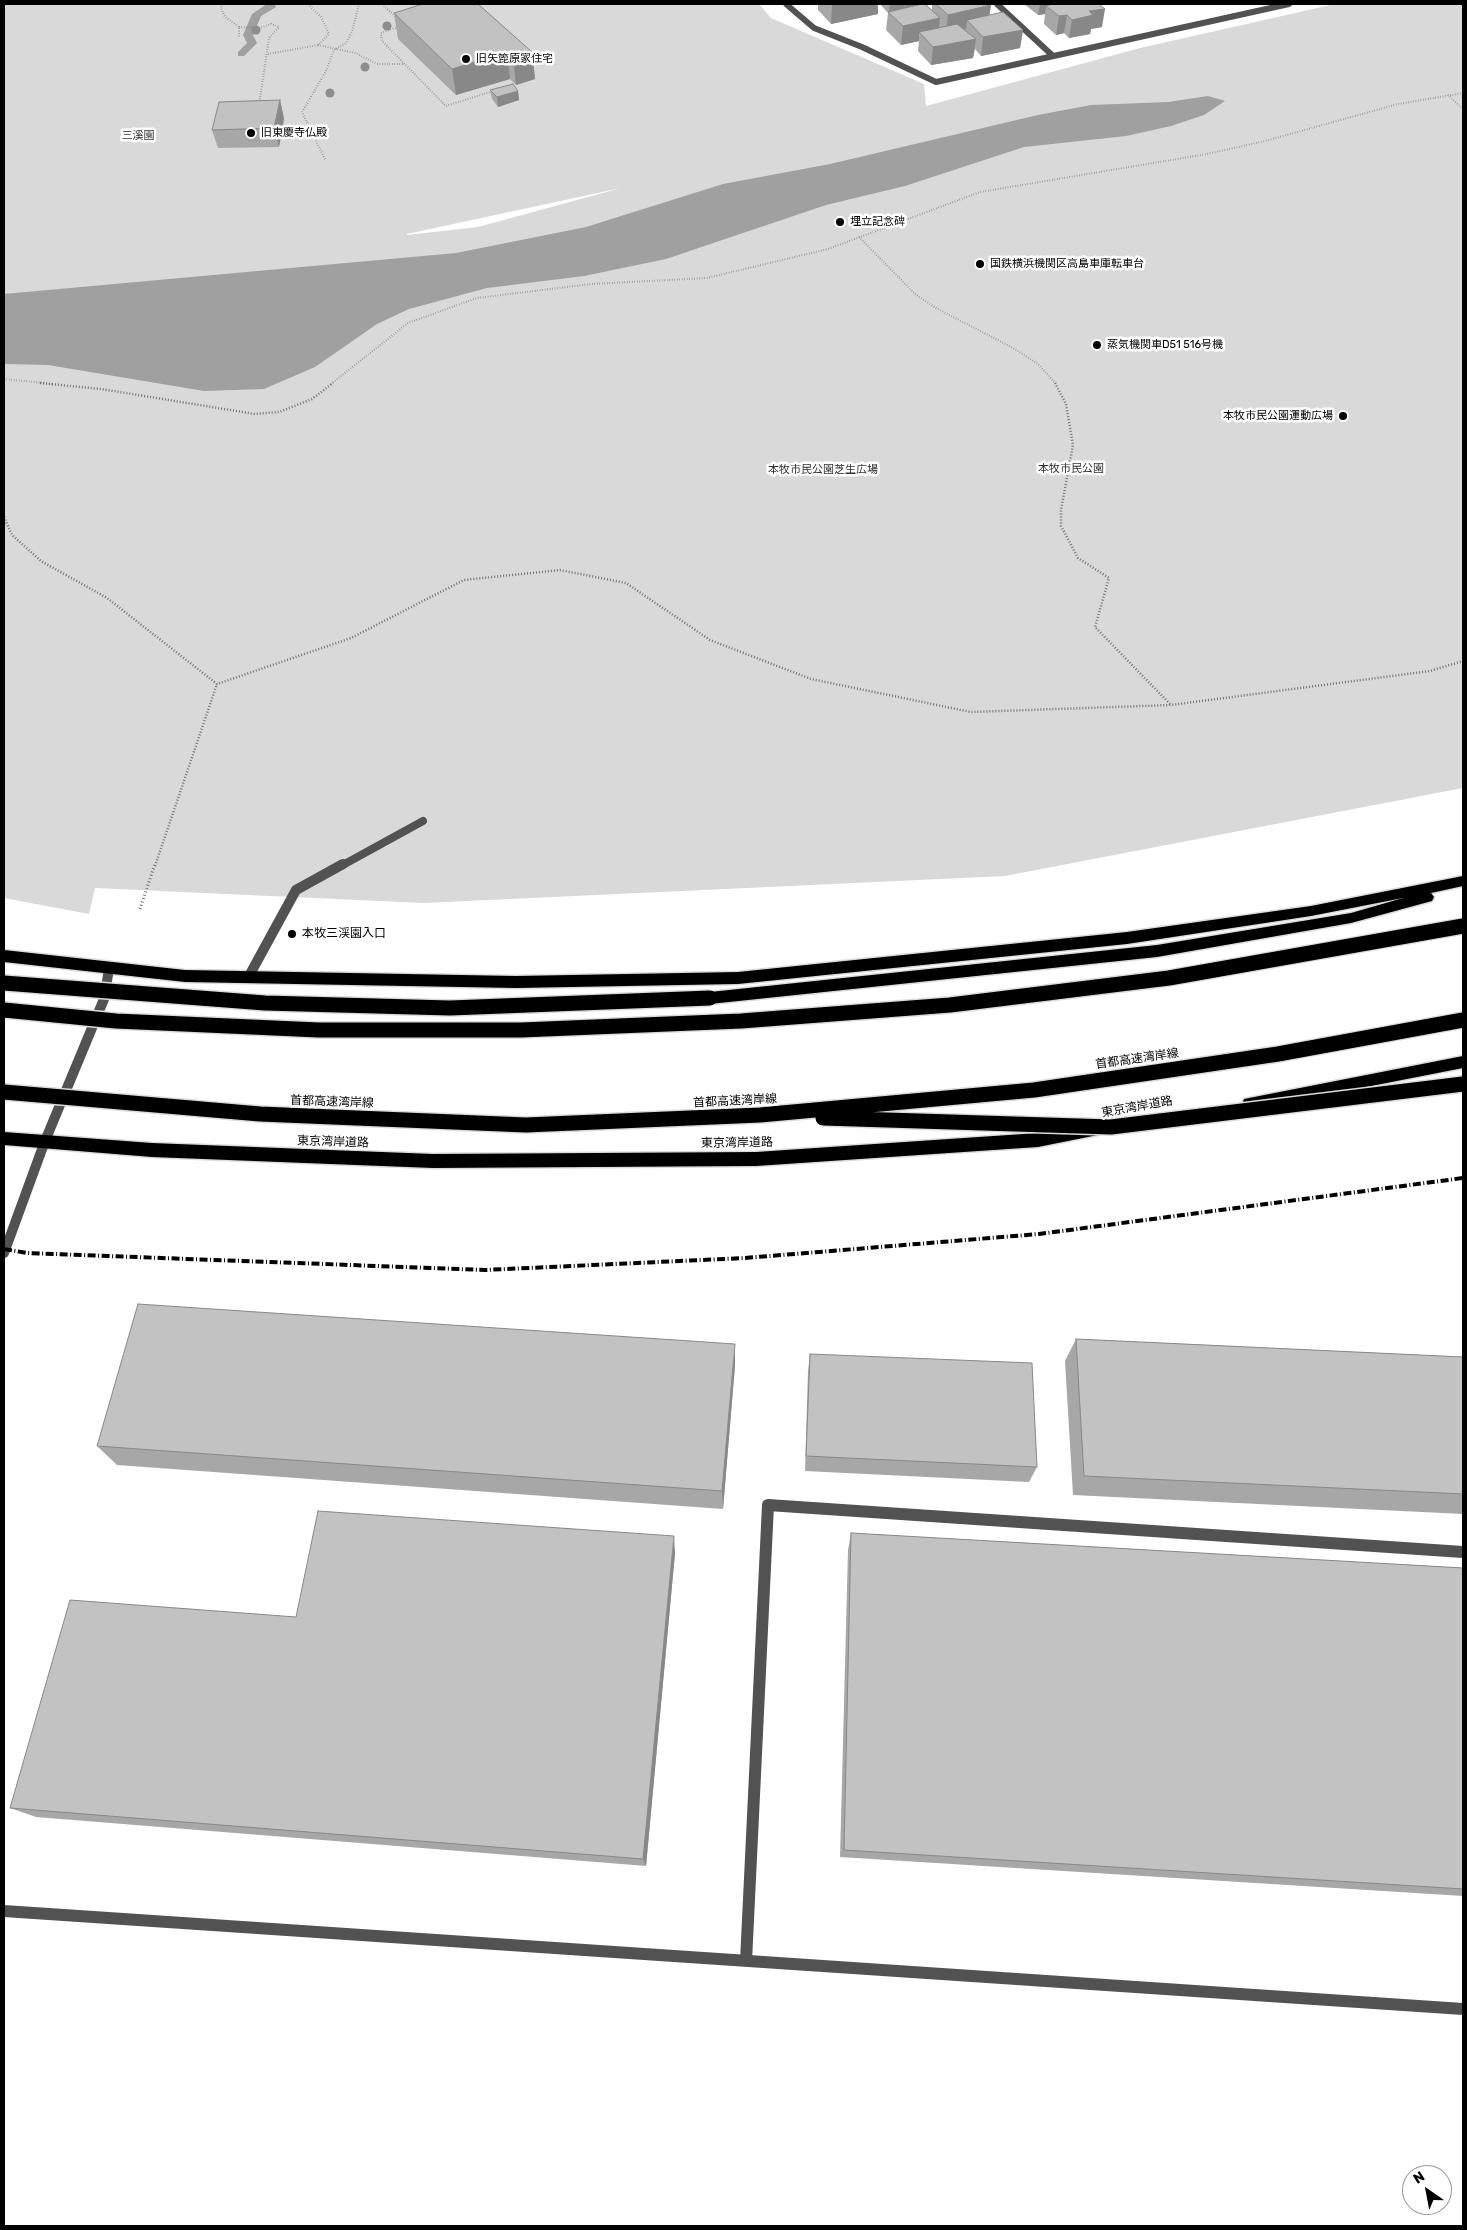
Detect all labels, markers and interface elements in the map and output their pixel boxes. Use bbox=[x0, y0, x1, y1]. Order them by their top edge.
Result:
place label: 旧矢箆原家住宅 bbox=[476, 52, 553, 66]
marker: 旧矢箆原家住宅 bbox=[460, 53, 472, 65]
place label: 旧東慶寺仏殿 bbox=[261, 126, 327, 140]
marker: 旧東慶寺仏殿 bbox=[245, 127, 257, 139]
park label: 三溪園 bbox=[122, 129, 154, 143]
place label: 埋立記念碑 bbox=[850, 215, 905, 229]
marker: 埋立記念碑 bbox=[834, 216, 846, 228]
place label: 国鉄横浜機関区高島車庫転車台 bbox=[990, 257, 1144, 271]
marker: 国鉄横浜機関区高島車庫転車台 bbox=[974, 258, 986, 270]
place label: 蒸気機関車D51 516号機 bbox=[1107, 338, 1223, 352]
marker: 蒸気機関車D51 516号機 bbox=[1091, 339, 1103, 351]
place label: 本牧市民公園運動広場 bbox=[1223, 409, 1333, 423]
marker: 本牧市民公園運動広場 bbox=[1337, 410, 1349, 422]
park label: 本牧市民公園 bbox=[1038, 462, 1104, 476]
park label: 本牧市民公園芝生広場 bbox=[768, 463, 878, 477]
place label: 本牧三渓園入口 bbox=[302, 927, 386, 941]
marker: 本牧三渓園入口 bbox=[286, 928, 298, 940]
street label: 首都高速湾岸線 bbox=[1094, 1046, 1180, 1072]
street label: 首都高速湾岸線 bbox=[693, 1092, 777, 1110]
street label: 首都高速湾岸線 bbox=[290, 1093, 374, 1111]
street label: 東京湾岸道路 bbox=[1100, 1094, 1174, 1120]
street label: 東京湾岸道路 bbox=[297, 1134, 369, 1150]
street label: 東京湾岸道路 bbox=[701, 1135, 773, 1151]
north arrow bbox=[1402, 2165, 1452, 2215]
text: N bbox=[1410, 2168, 1428, 2188]

